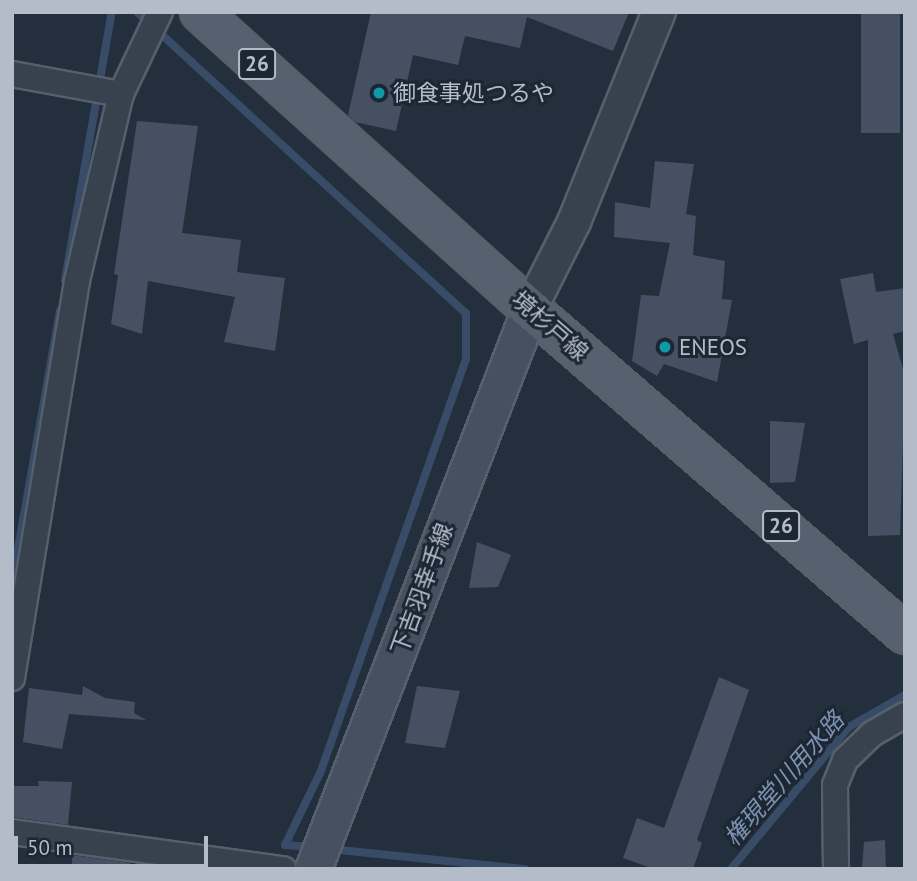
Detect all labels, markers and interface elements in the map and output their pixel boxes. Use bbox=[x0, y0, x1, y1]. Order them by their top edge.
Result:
road number: 26 bbox=[238, 46, 276, 82]
place label: 御食事処つるや bbox=[393, 79, 554, 107]
marker: 御食事処つるや bbox=[371, 85, 387, 101]
street label: 境杉戸線 bbox=[506, 285, 594, 367]
place label: ENEOS bbox=[679, 333, 747, 361]
marker: ENEOS bbox=[657, 339, 673, 355]
road number: 26 bbox=[762, 508, 800, 544]
street label: 下吉羽幸手線 bbox=[385, 519, 459, 659]
water label: 権現堂川用水路 bbox=[718, 706, 850, 852]
scale bar bbox=[18, 822, 212, 866]
text: 50 m bbox=[27, 834, 73, 861]

